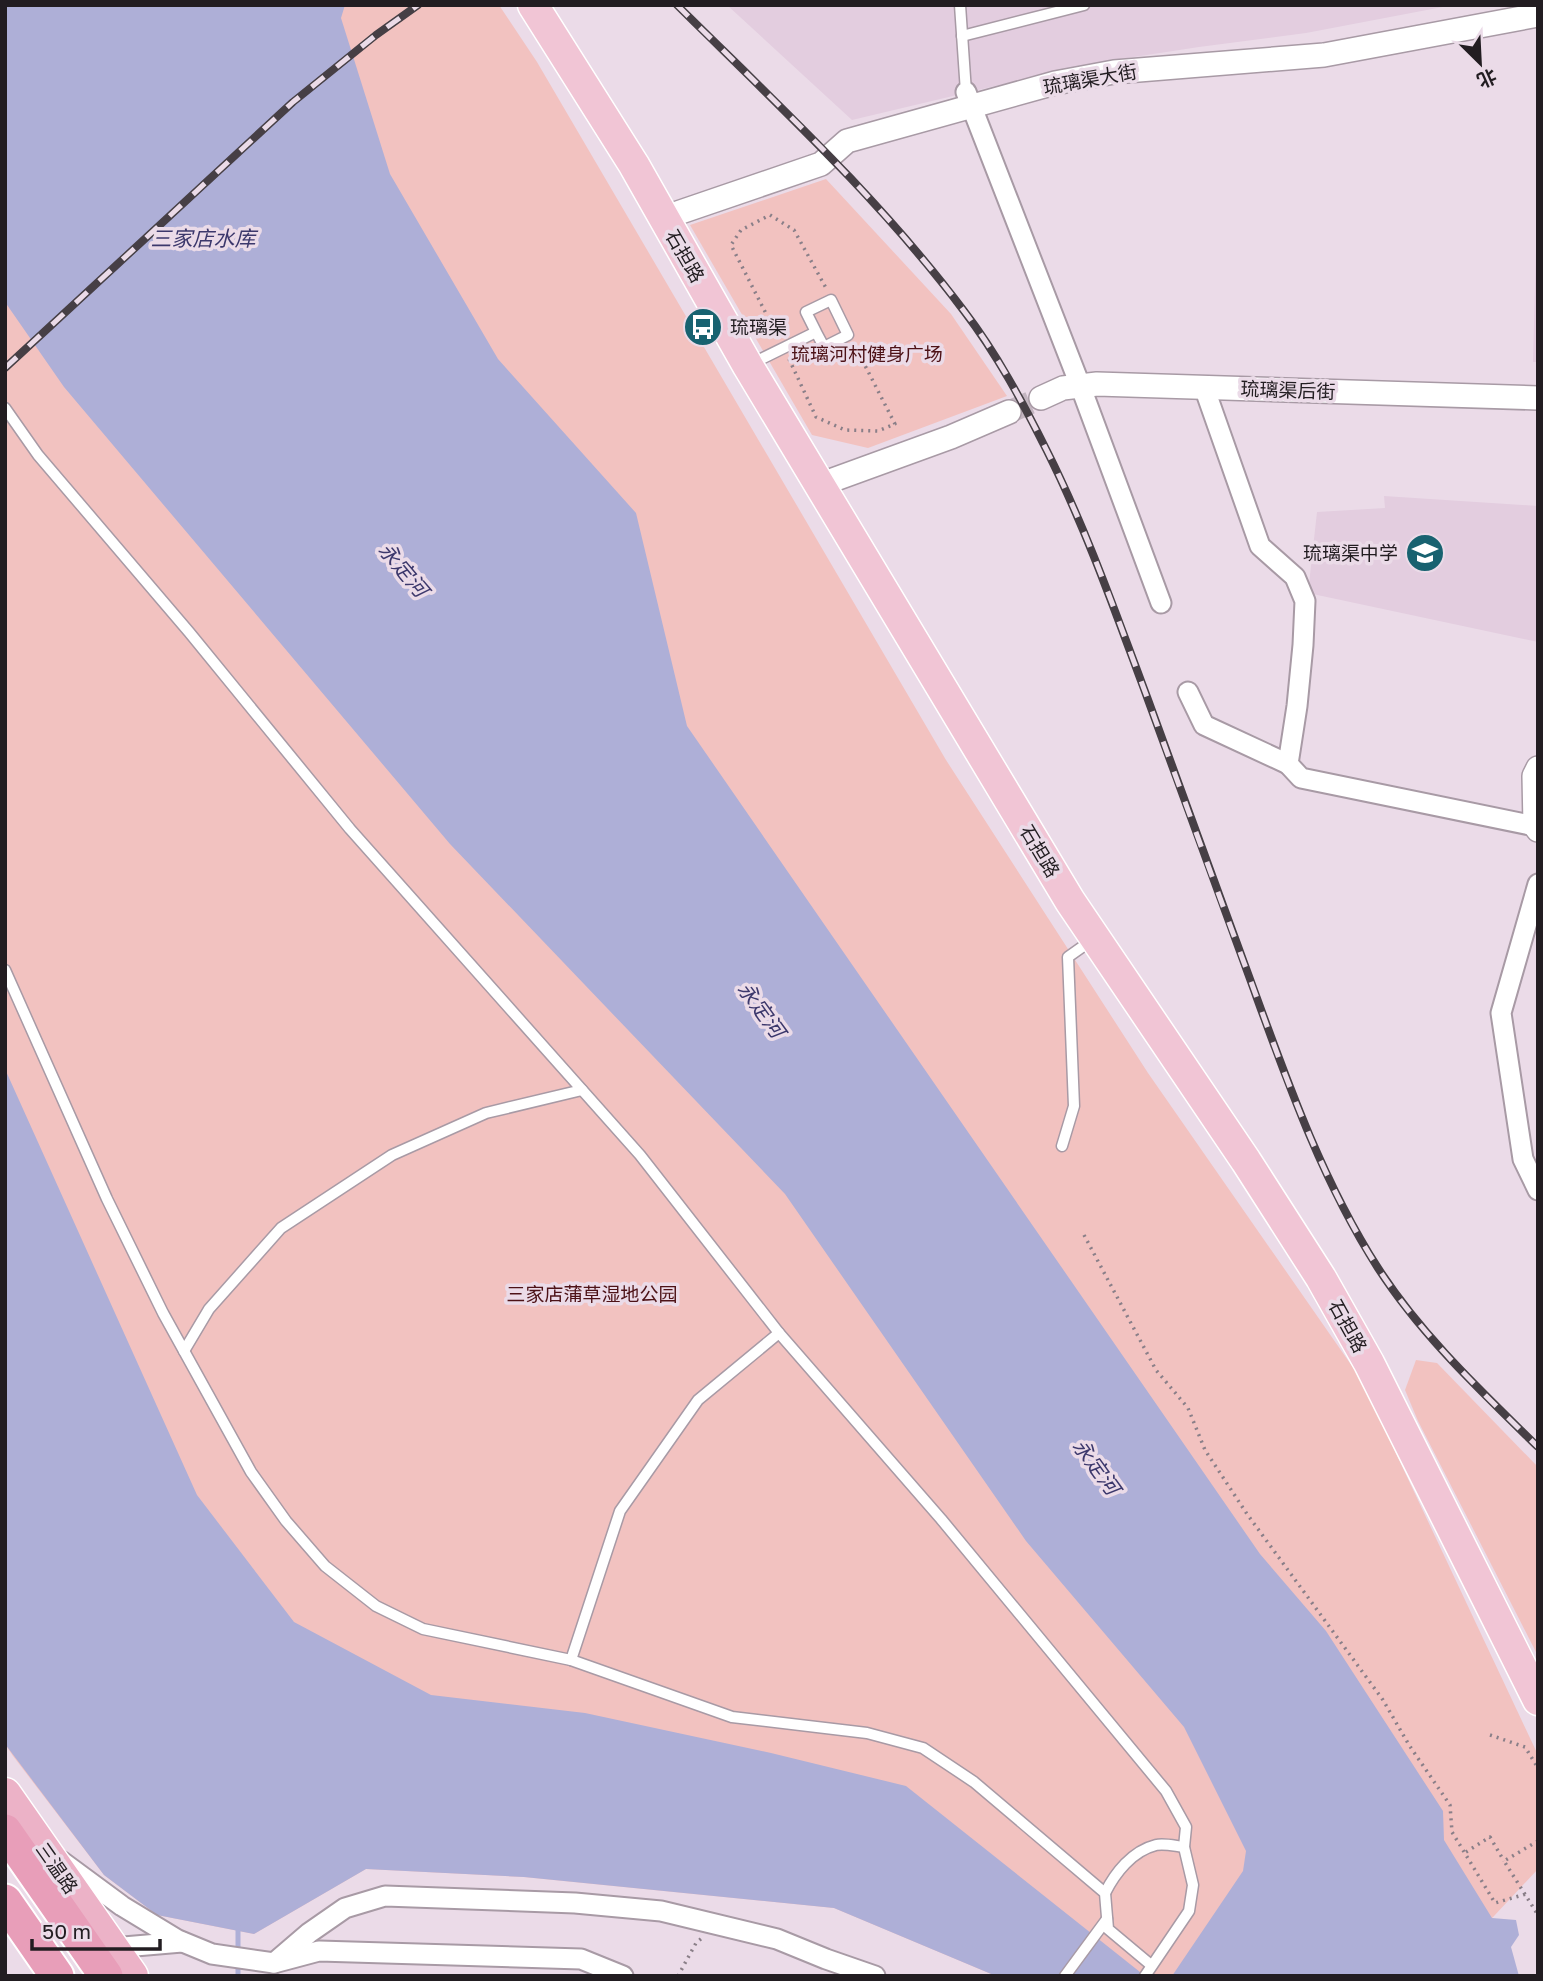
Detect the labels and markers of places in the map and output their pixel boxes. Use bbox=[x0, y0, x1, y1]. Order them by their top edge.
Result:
bus stop icon: 琉璃渠 bbox=[682, 306, 724, 348]
place label: 琉璃渠 bbox=[730, 315, 787, 338]
school or university icon: 琉璃渠中学 bbox=[1404, 532, 1446, 574]
place label: 琉璃渠中学 bbox=[1303, 541, 1398, 564]

